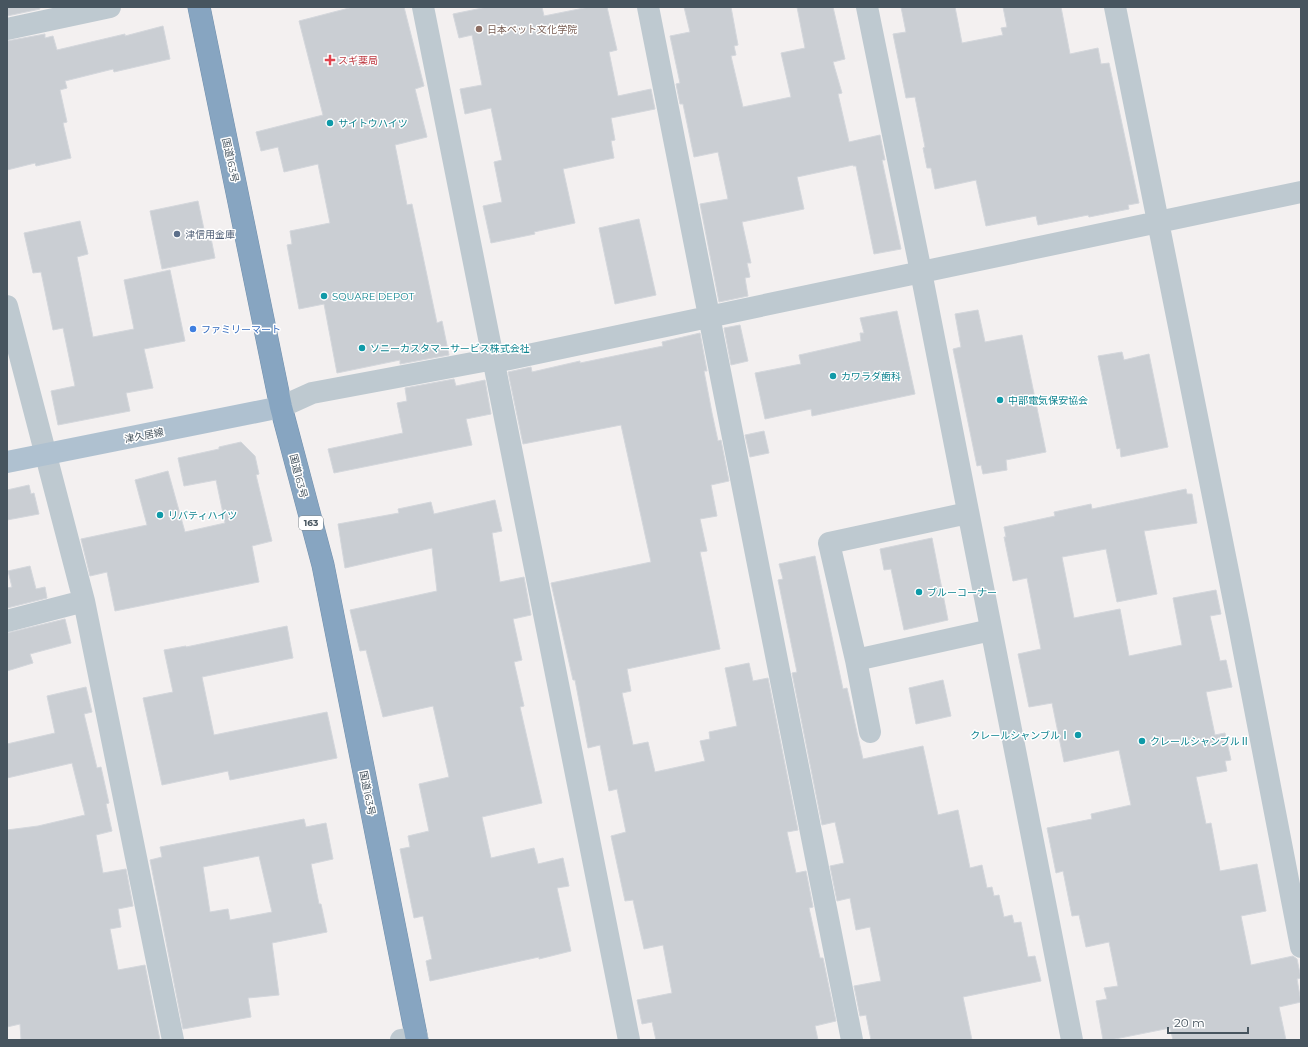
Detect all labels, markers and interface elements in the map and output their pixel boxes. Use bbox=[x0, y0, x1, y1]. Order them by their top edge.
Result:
place label: 日本ペット文化学院 bbox=[487, 23, 577, 36]
marker: 日本ペット文化学院 bbox=[474, 24, 484, 34]
place label: スギ薬局 bbox=[338, 54, 378, 67]
marker: スギ薬局 bbox=[325, 55, 335, 65]
place label: サイトウハイツ bbox=[338, 117, 408, 130]
marker: サイトウハイツ bbox=[325, 118, 335, 128]
street label: 国道163号 bbox=[219, 137, 242, 184]
place label: 津信用金庫 bbox=[185, 228, 235, 241]
marker: 津信用金庫 bbox=[172, 229, 182, 239]
place label: SQUARE DEPOT bbox=[332, 290, 414, 303]
marker: SQUARE DEPOT bbox=[319, 291, 329, 301]
place label: ファミリーマート bbox=[201, 323, 281, 336]
marker: ファミリーマート bbox=[188, 324, 198, 334]
place label: ソニーカスタマーサービス株式会社 bbox=[370, 342, 530, 355]
marker: ソニーカスタマーサービス株式会社 bbox=[357, 343, 367, 353]
place label: カワラダ歯科 bbox=[841, 370, 901, 383]
marker: カワラダ歯科 bbox=[828, 371, 838, 381]
place label: 中部電気保安協会 bbox=[1008, 394, 1088, 407]
marker: 中部電気保安協会 bbox=[995, 395, 1005, 405]
street label: 津久居線 bbox=[123, 425, 165, 446]
street label: 国道163号 bbox=[287, 453, 310, 500]
place label: リバティハイツ bbox=[168, 509, 237, 522]
marker: リバティハイツ bbox=[155, 510, 165, 520]
road number: 163 bbox=[299, 516, 323, 530]
place label: ブルーコーナー bbox=[927, 586, 997, 599]
marker: ブルーコーナー bbox=[914, 587, 924, 597]
place label: クレールシャンブルⅠ bbox=[970, 729, 1070, 742]
marker: クレールシャンブルⅠ bbox=[1073, 730, 1083, 740]
place label: クレールシャンブルⅡ bbox=[1150, 735, 1250, 748]
marker: クレールシャンブルⅡ bbox=[1137, 736, 1147, 746]
street label: 国道163号 bbox=[357, 770, 378, 817]
scale bar bbox=[1168, 1009, 1248, 1035]
text: 20 m bbox=[1174, 1015, 1205, 1030]

